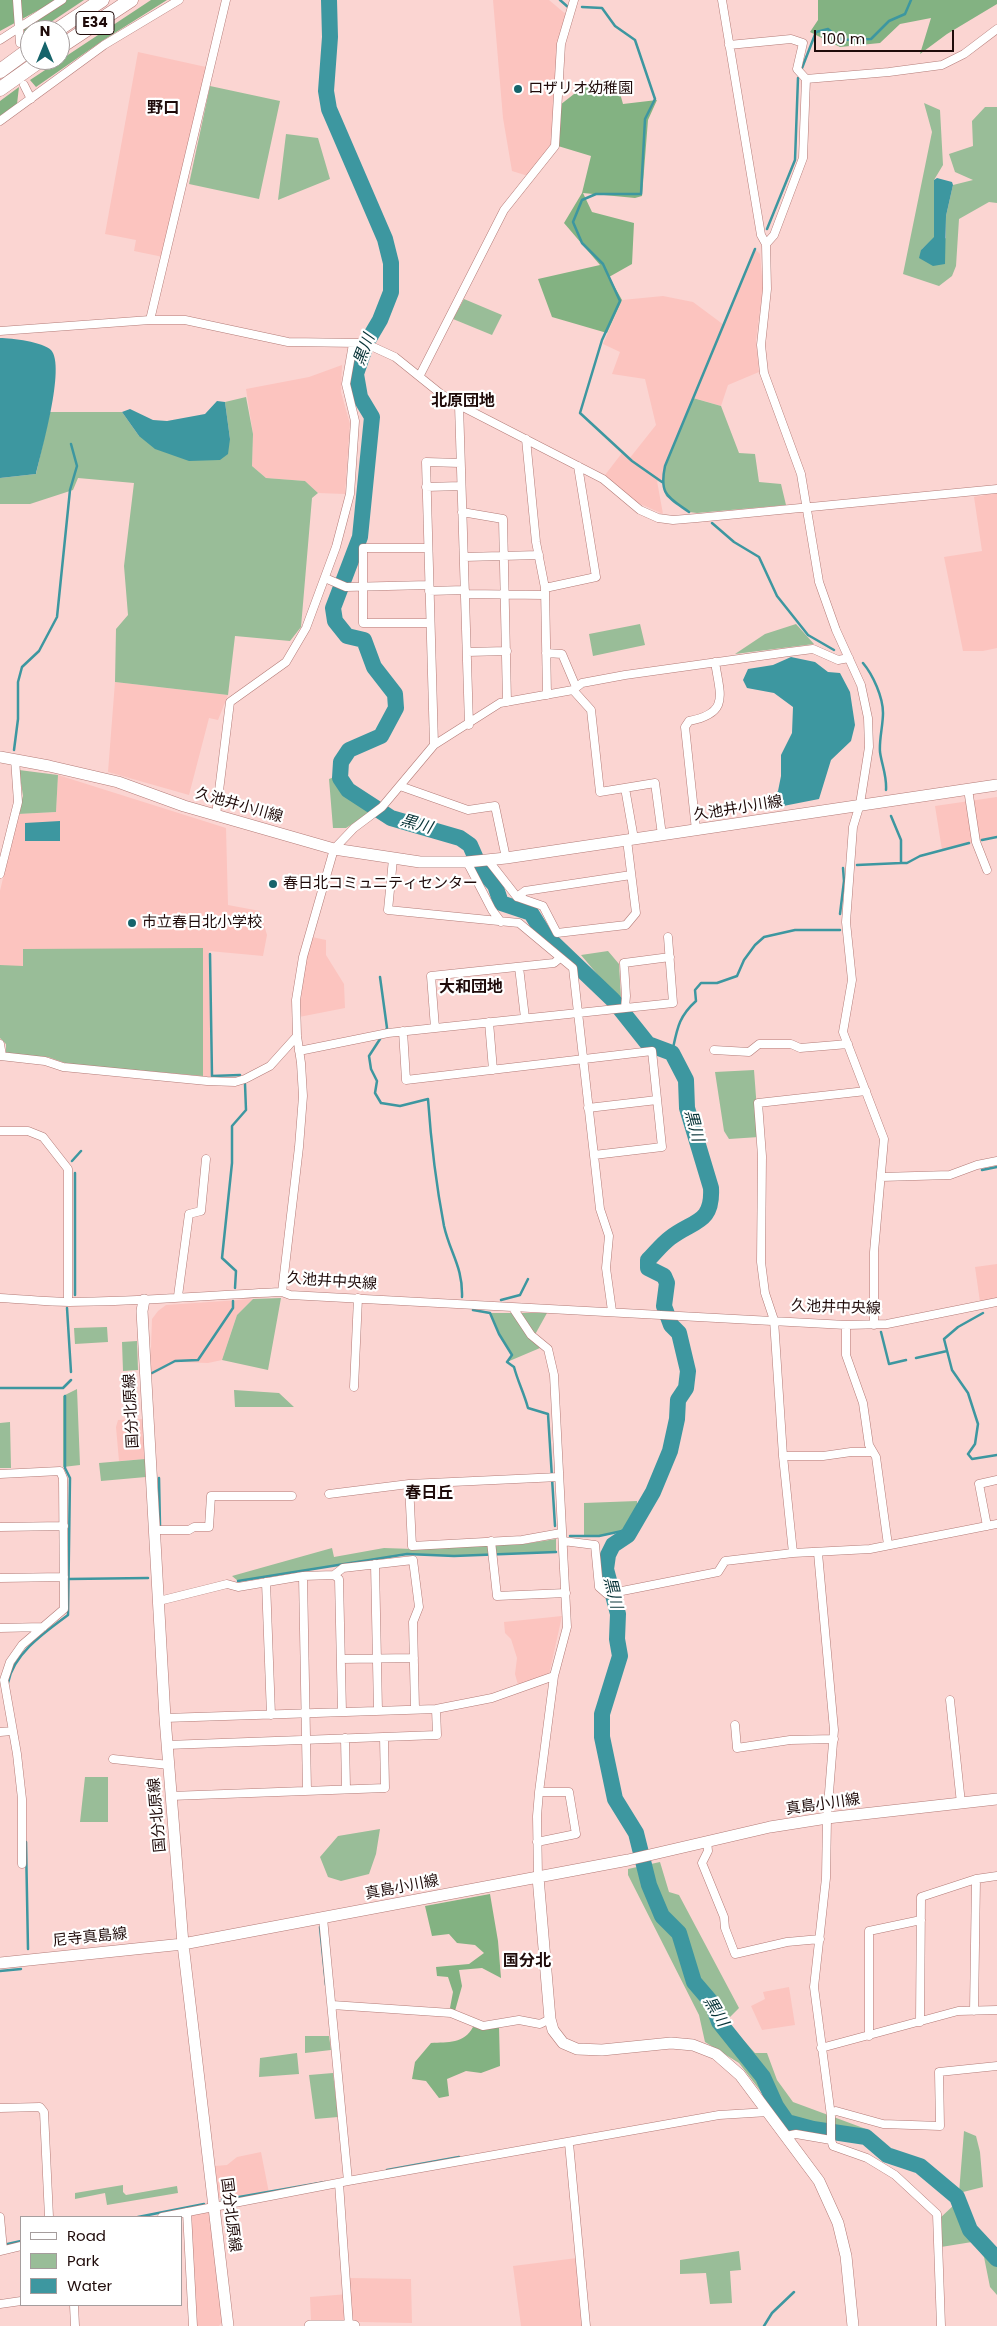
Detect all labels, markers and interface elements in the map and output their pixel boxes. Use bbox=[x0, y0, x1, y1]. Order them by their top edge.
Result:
road number: E34 bbox=[76, 12, 114, 34]
north arrow bbox=[20, 20, 70, 70]
scale bar bbox=[817, 20, 957, 52]
text: N bbox=[40, 21, 50, 41]
text: 100 m bbox=[822, 28, 865, 49]
place label: ロザリオ幼稚園 bbox=[528, 80, 633, 98]
marker: ロザリオ幼稚園 bbox=[512, 83, 524, 95]
district label: 野口 bbox=[147, 99, 179, 119]
water label: 黒川 bbox=[350, 332, 380, 368]
district label: 北原団地 bbox=[431, 392, 495, 412]
street label: 久池井小川線 bbox=[193, 785, 285, 827]
street label: 久池井小川線 bbox=[692, 793, 784, 825]
water label: 黒川 bbox=[398, 811, 434, 839]
place label: 春日北コミュニティセンター bbox=[283, 875, 478, 893]
marker: 春日北コミュニティセンター bbox=[267, 878, 279, 890]
place label: 市立春日北小学校 bbox=[142, 914, 262, 932]
marker: 市立春日北小学校 bbox=[126, 917, 138, 929]
district label: 大和団地 bbox=[439, 978, 503, 998]
water label: 黒川 bbox=[680, 1108, 706, 1144]
street label: 久池井中央線 bbox=[286, 1270, 378, 1294]
street label: 久池井中央線 bbox=[791, 1297, 881, 1319]
street label: 国分北原線 bbox=[121, 1373, 143, 1449]
district label: 春日丘 bbox=[405, 1484, 453, 1504]
water label: 黒川 bbox=[599, 1575, 625, 1611]
street label: 国分北原線 bbox=[146, 1777, 170, 1853]
street label: 真島小川線 bbox=[785, 1791, 861, 1819]
street label: 真島小川線 bbox=[363, 1872, 441, 1904]
street label: 尼寺真島線 bbox=[52, 1925, 128, 1951]
district label: 国分北 bbox=[503, 1952, 551, 1972]
water label: 黒川 bbox=[699, 1993, 731, 2031]
street label: 国分北原線 bbox=[216, 2177, 244, 2253]
legend bbox=[20, 2216, 182, 2306]
text: Road bbox=[67, 2225, 106, 2246]
text: Park bbox=[67, 2250, 99, 2271]
text: Water bbox=[67, 2275, 112, 2296]

